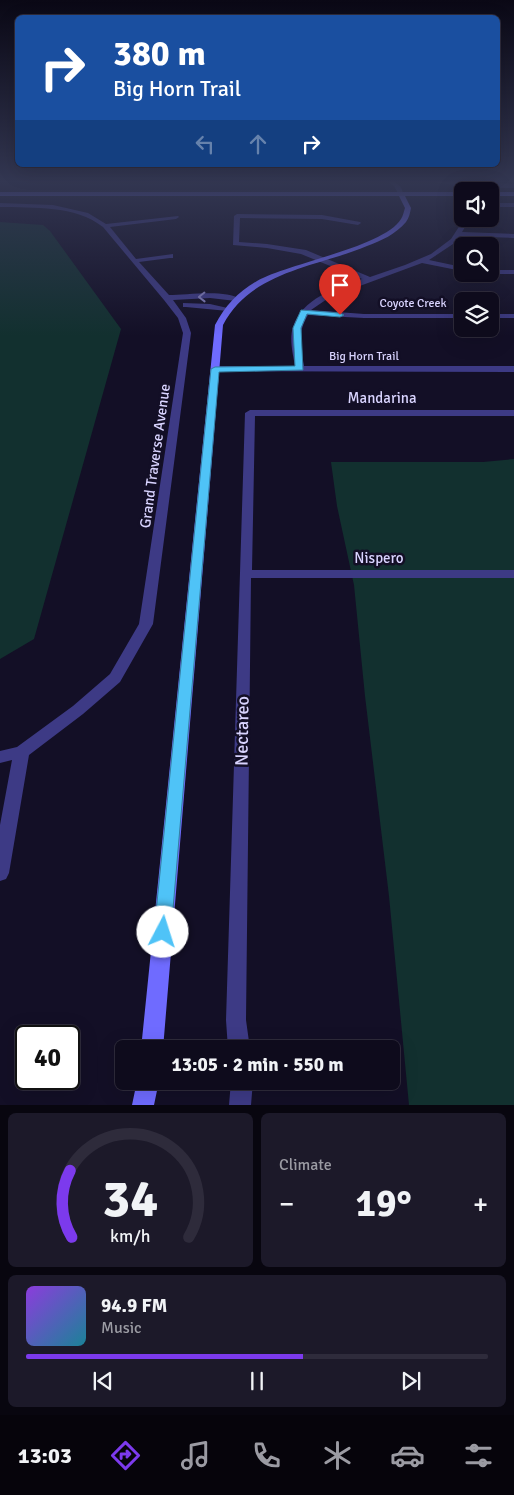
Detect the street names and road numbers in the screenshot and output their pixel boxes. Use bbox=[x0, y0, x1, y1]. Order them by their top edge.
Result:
street label: Coyote Creek bbox=[379, 296, 447, 311]
street label: Big Horn Trail bbox=[329, 349, 399, 364]
street label: Grand Traverse Avenue bbox=[136, 383, 174, 529]
street label: Mandarina bbox=[347, 389, 417, 407]
street label: Nispero bbox=[354, 549, 404, 567]
street label: Nectareo bbox=[230, 696, 254, 766]

